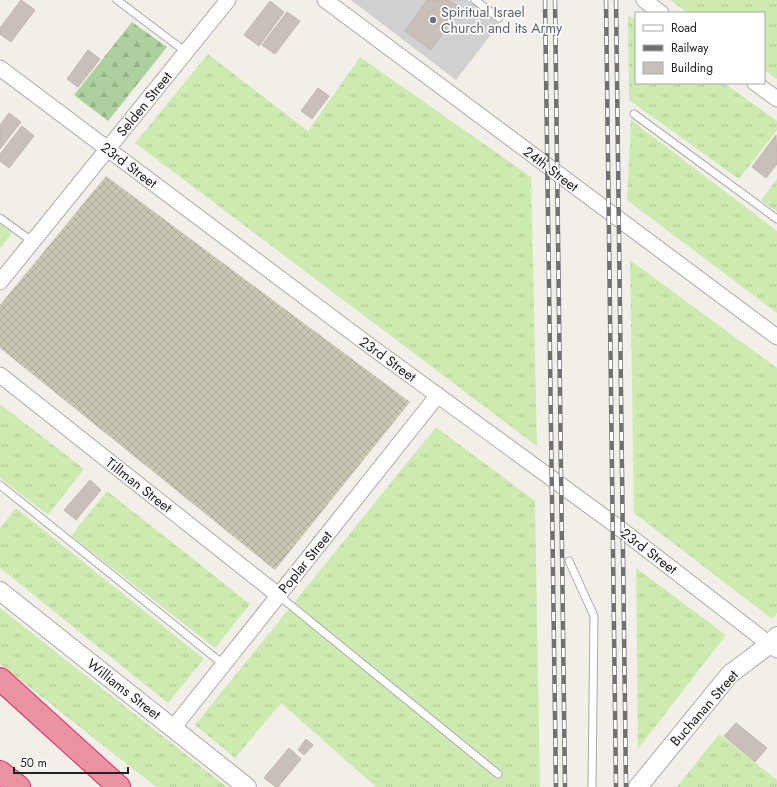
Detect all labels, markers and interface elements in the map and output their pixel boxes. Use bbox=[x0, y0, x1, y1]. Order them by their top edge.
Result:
place label: Spiritual Israel Church and its Army bbox=[441, 2, 563, 38]
legend bbox=[635, 12, 765, 84]
marker: Spiritual Israel Church and its Army bbox=[428, 15, 438, 25]
text: Road bbox=[671, 19, 697, 37]
text: Railway bbox=[671, 39, 709, 57]
text: Building bbox=[671, 59, 713, 77]
street label: Selden Street bbox=[112, 67, 177, 141]
street label: 23rd Street bbox=[97, 137, 162, 193]
street label: 24th Street bbox=[519, 142, 583, 197]
street label: 23rd Street bbox=[355, 332, 421, 387]
street label: Tillman Street bbox=[102, 453, 177, 518]
street label: 23rd Street bbox=[617, 523, 682, 579]
street label: Poplar Street bbox=[274, 526, 337, 598]
street label: Williams Street bbox=[83, 654, 166, 725]
street label: Buchanan Street bbox=[665, 665, 743, 750]
scale bar bbox=[14, 749, 128, 775]
text: 50 m bbox=[20, 754, 47, 772]

